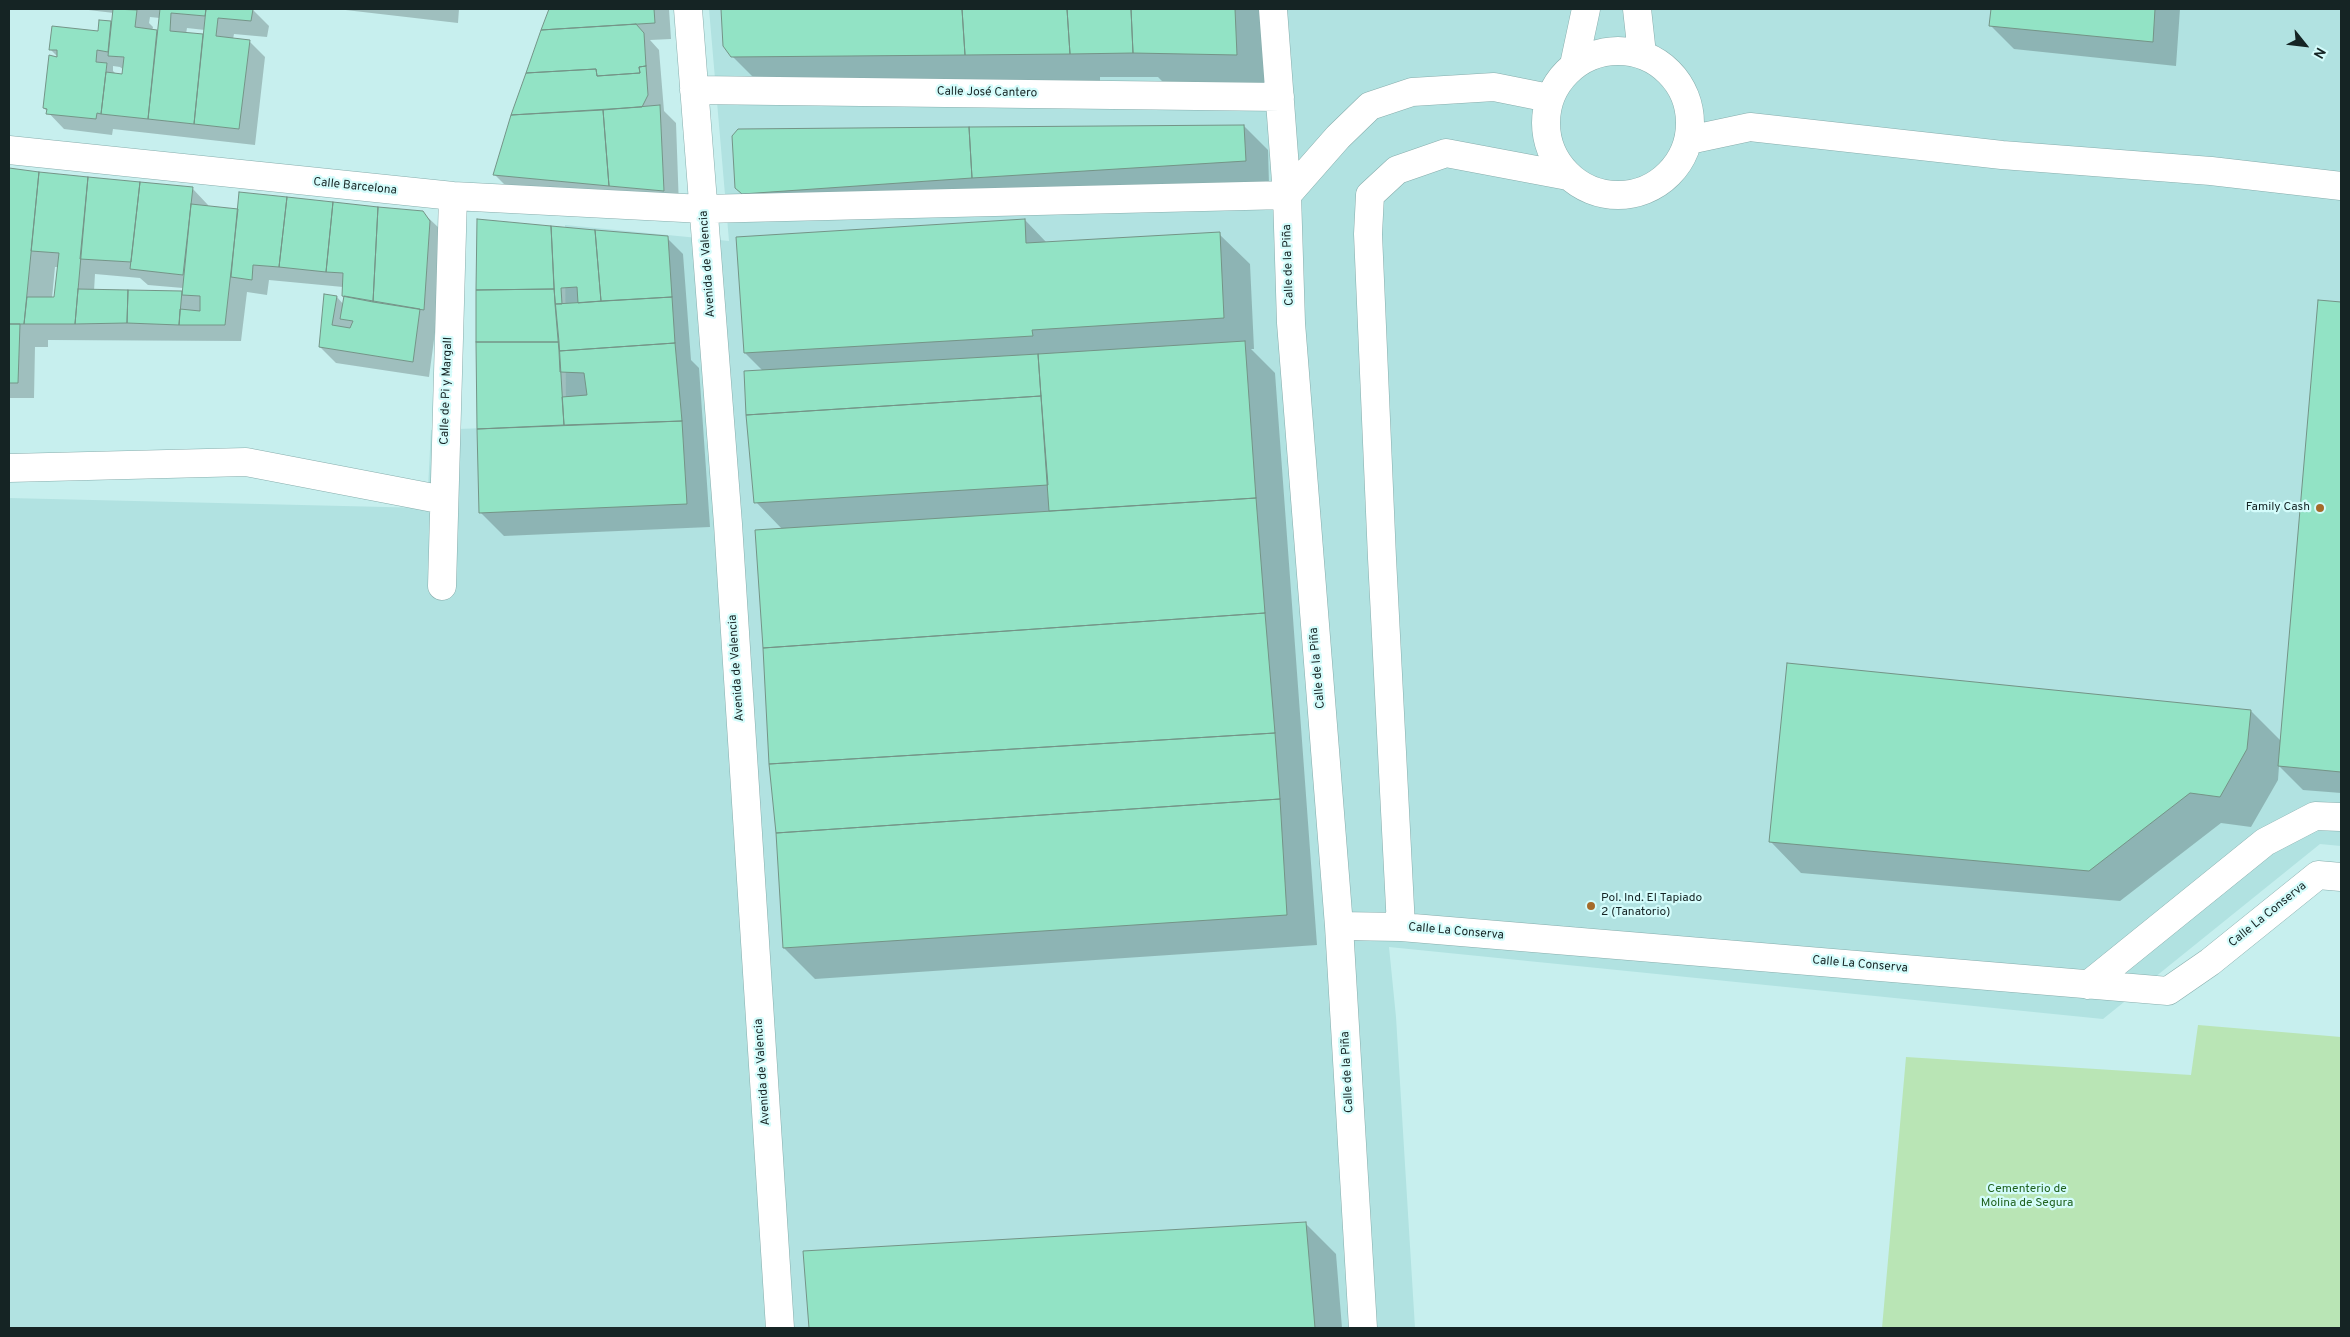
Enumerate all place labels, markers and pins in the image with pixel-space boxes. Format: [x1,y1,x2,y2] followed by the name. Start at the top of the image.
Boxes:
[2246,501,2310,515] place label: Family Cash
[2314,502,2326,514] marker: Family Cash
[1601,892,1702,920] place label: Pol. Ind. El Tapiado 2 (Tanatorio)
[1585,900,1597,912] marker: Pol. Ind. El Tapiado 2 (Tanatorio)

